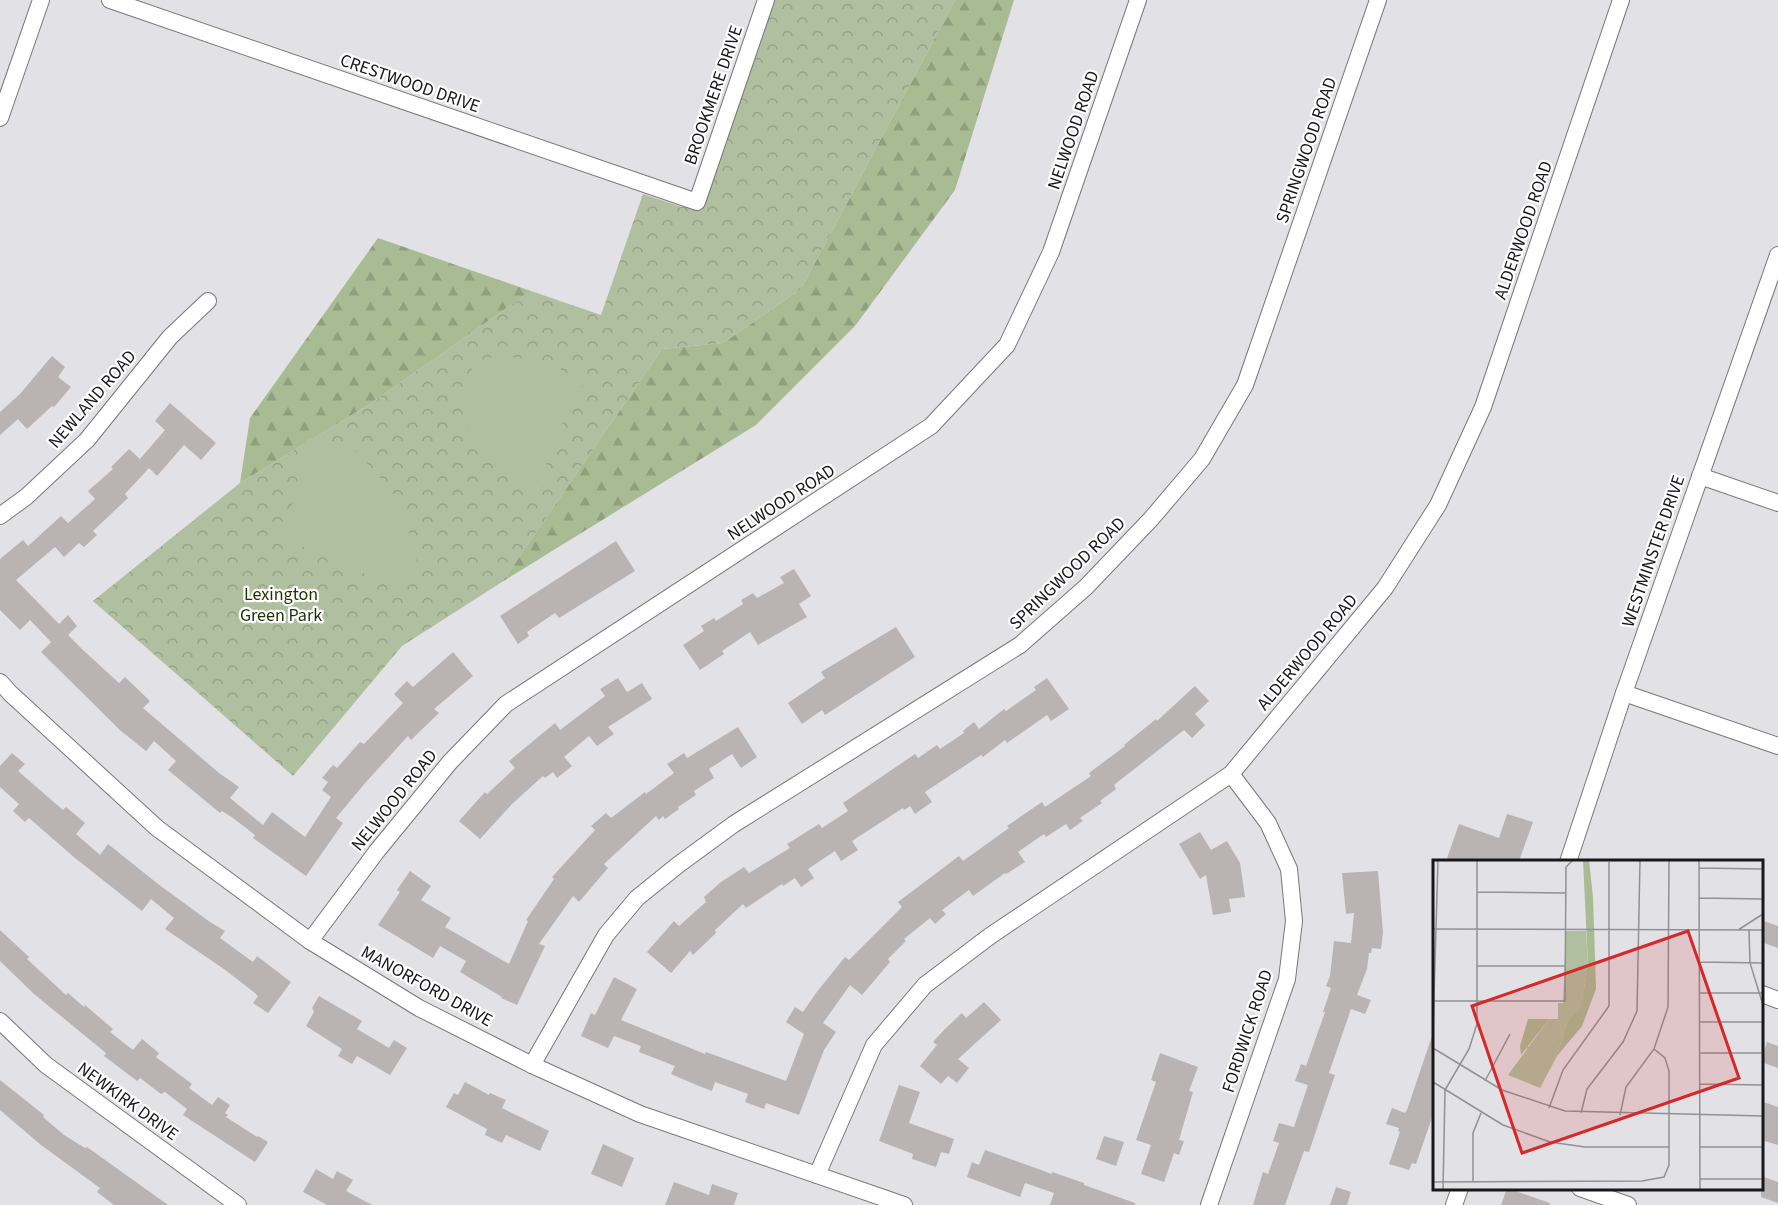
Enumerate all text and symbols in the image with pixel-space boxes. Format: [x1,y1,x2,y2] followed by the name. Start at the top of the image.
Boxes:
[678,22,749,168] street label: BROOKMERE DRIVE
[337,48,483,119] street label: CRESTWOOD DRIVE
[1041,67,1106,193] street label: NELWOOD ROAD
[1270,74,1343,227] street label: SPRINGWOOD ROAD
[1488,158,1559,303] street label: ALDERWOOD ROAD
[43,345,142,454] street label: NEWLAND ROAD
[722,458,840,547] street label: NELWOOD ROAD
[1616,472,1691,630] street label: WESTMINSTER DRIVE
[1004,511,1131,635] street label: SPRINGWOOD ROAD
[240,582,322,628] park label: Lexington Green Park
[1251,589,1364,716] street label: ALDERWOOD ROAD
[346,744,443,856] street label: NELWOOD ROAD
[1433,860,1763,1190] inset map
[356,940,497,1033] street label: MANORFORD DRIVE
[1216,966,1279,1096] street label: FORDWICK ROAD
[72,1056,183,1147] street label: NEWKIRK DRIVE

